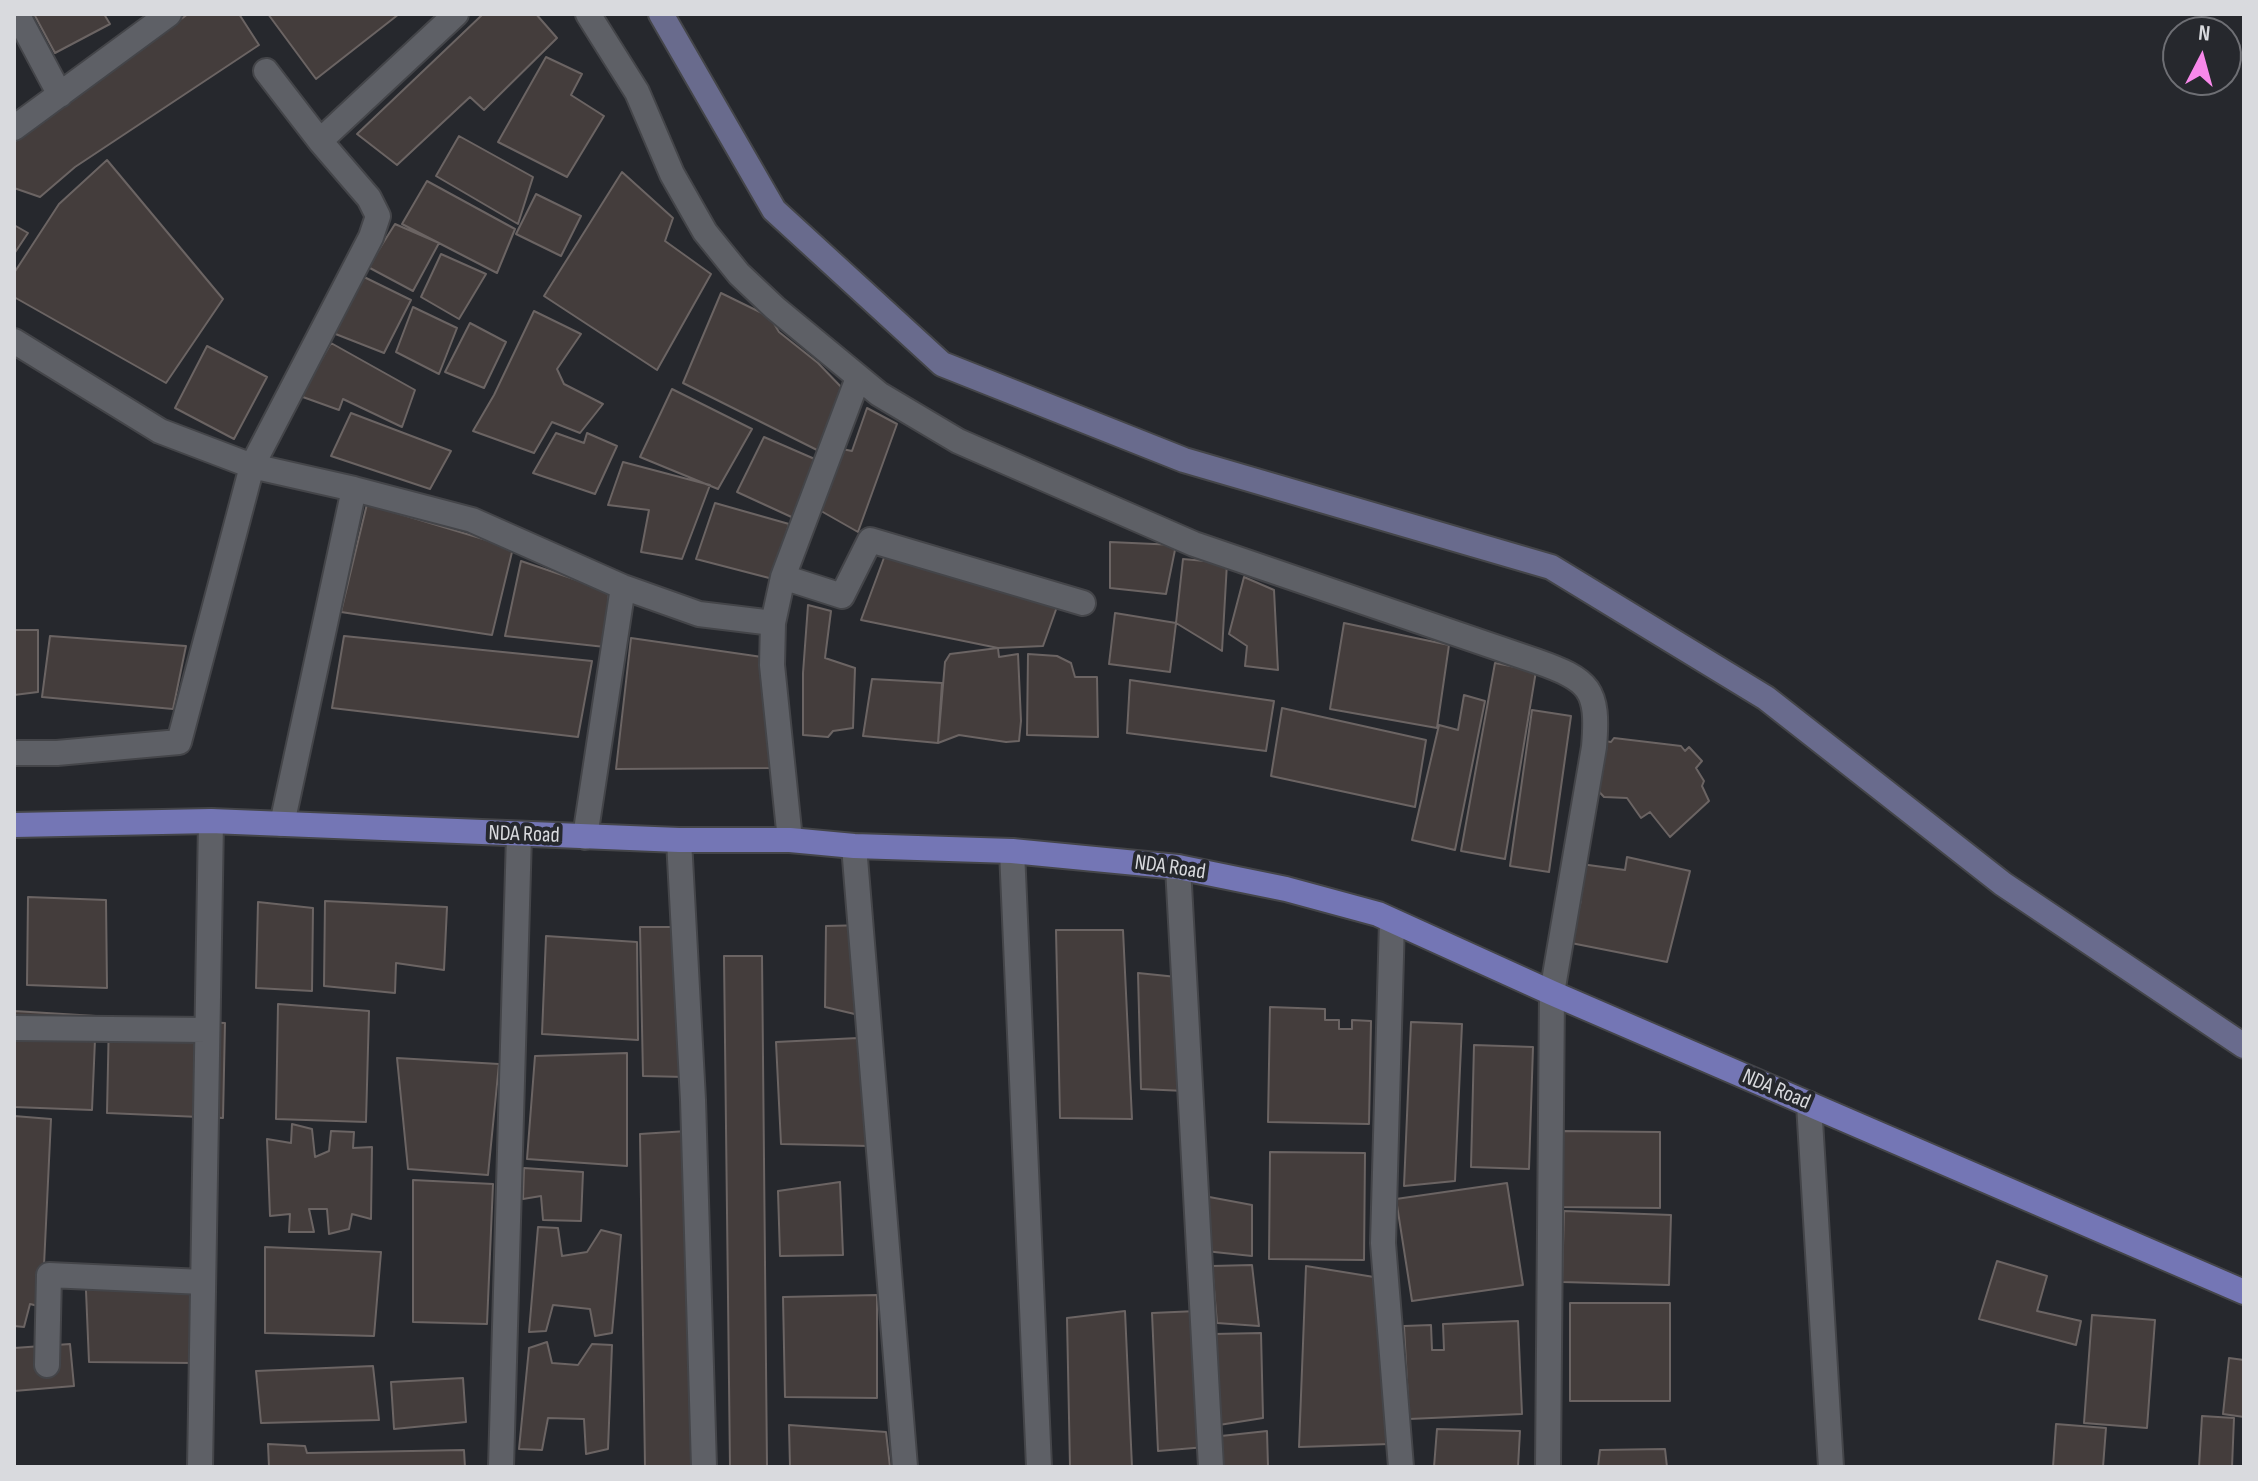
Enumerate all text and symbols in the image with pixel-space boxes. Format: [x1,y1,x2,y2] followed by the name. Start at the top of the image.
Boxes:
[2162,16,2242,96] north arrow
[2197,20,2212,48] text: N
[488,821,560,849] street label: NDA Road
[1133,850,1207,886] street label: NDA Road
[1738,1064,1814,1116] street label: NDA Road

